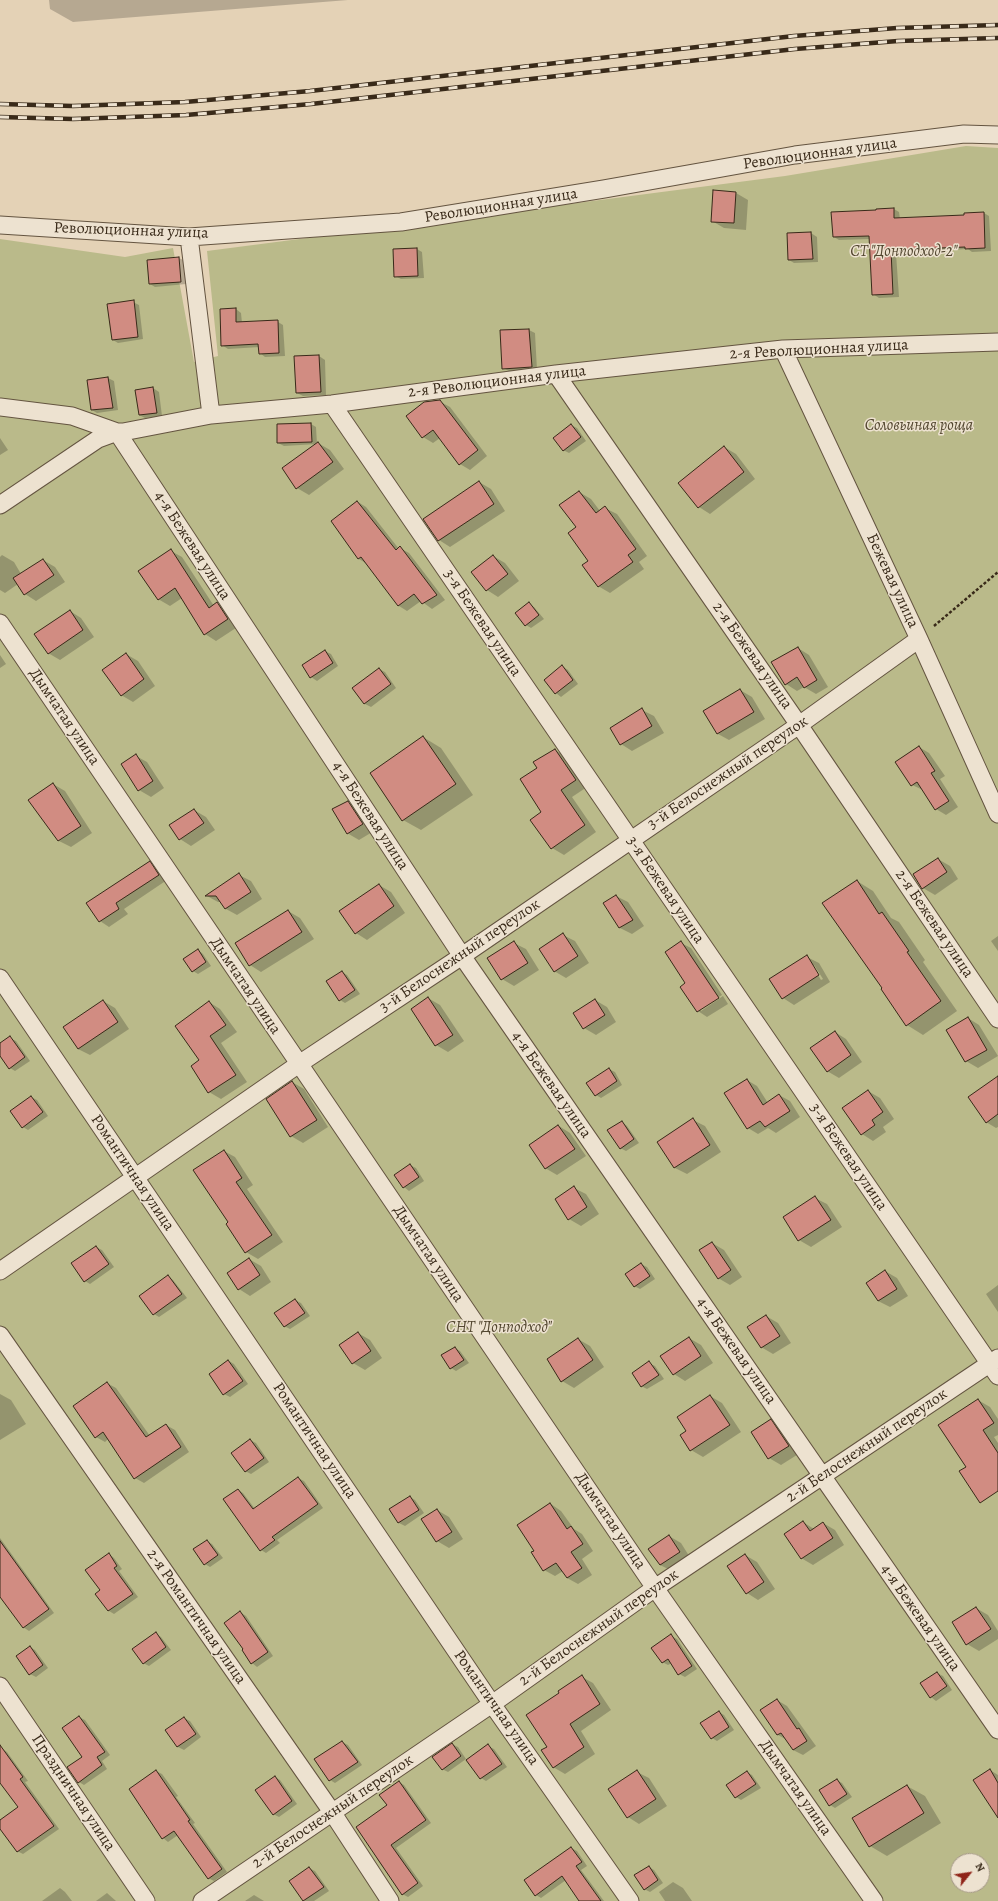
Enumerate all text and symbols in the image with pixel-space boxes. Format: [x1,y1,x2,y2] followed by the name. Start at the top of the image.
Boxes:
[742,134,898,174] street label: Революционная улица
[423,184,579,228] street label: Революционная улица
[53,219,209,243] street label: Революционная улица
[850,242,958,262] park label: СТ "Донподход-2"
[729,336,909,364] street label: 2-я Революционная улица
[407,362,587,402] street label: 2-я Революционная улица
[865,416,973,436] park label: Соловьиная роща
[150,488,234,604] street label: 4-я Бежевая улица
[862,531,922,631] street label: Бежевая улица
[439,566,525,680] street label: 3-я Бежевая улица
[708,599,796,713] street label: 2-я Бежевая улица
[24,665,104,769] street label: Дымчатая улица
[644,712,812,834] street label: 3-й Белоснежный переулок
[328,758,412,874] street label: 4-я Бежевая улица
[622,833,708,947] street label: 3-я Бежевая улица
[891,866,977,982] street label: 2-я Бежевая улица
[376,895,544,1017] street label: 3-й Белоснежный переулок
[205,934,285,1038] street label: Дымчатая улица
[507,1028,595,1142] street label: 4-я Бежевая улица
[805,1100,891,1214] street label: 3-я Бежевая улица
[86,1111,178,1235] street label: Романтичная улица
[388,1202,468,1306] street label: Дымчатая улица
[692,1294,780,1408] street label: 4-я Бежевая улица
[446,1318,552,1338] park label: СНТ "Донподход"
[268,1379,360,1503] street label: Романтичная улица
[783,1385,951,1507] street label: 2-й Белоснежный переулок
[570,1469,650,1573] street label: Дымчатая улица
[142,1546,250,1688] street label: 2-я Романтичная улица
[876,1561,964,1675] street label: 4-я Бежевая улица
[515,1565,683,1691] street label: 2-й Белоснежный переулок
[449,1647,543,1769] street label: Романтичная улица
[27,1731,119,1855] street label: Праздничная улица
[755,1736,835,1840] street label: Дымчатая улица
[249,1751,417,1873] street label: 2-й Белоснежный переулок
[950,1853,990,1893] north arrow
[971,1860,988,1874] text: N

